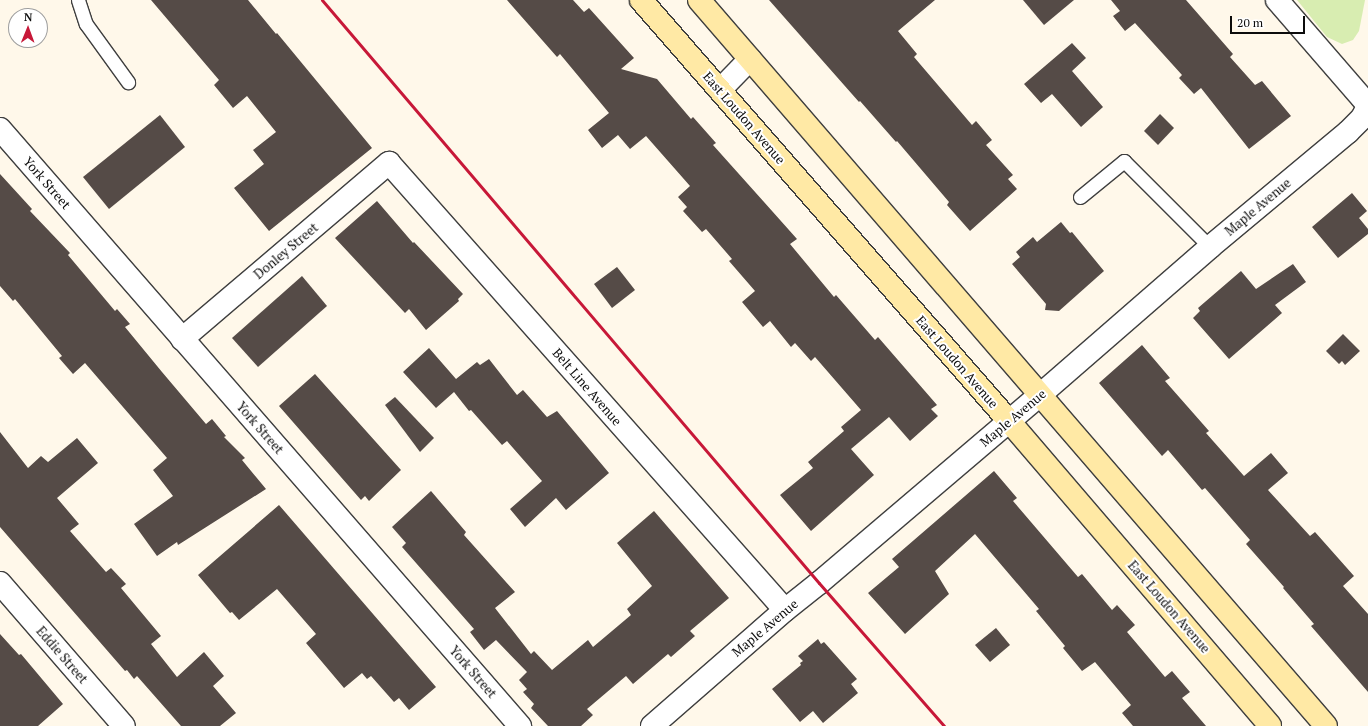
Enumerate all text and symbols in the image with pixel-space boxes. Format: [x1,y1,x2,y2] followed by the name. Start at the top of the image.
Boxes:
[8,8,48,48] north arrow
[1232,8,1307,34] scale bar
[24,10,32,24] text: N
[1237,15,1263,30] text: 20 m
[700,69,788,167] street label: East Loudon Avenue
[20,154,74,212] street label: York Street
[1222,175,1294,239] street label: Maple Avenue
[251,220,321,282] street label: Donley Street
[913,313,1001,411] street label: East Loudon Avenue
[549,345,625,429] street label: Belt Line Avenue
[977,386,1049,450] street label: Maple Avenue
[233,399,287,457] street label: York Street
[1125,558,1213,656] street label: East Loudon Avenue
[729,596,801,660] street label: Maple Avenue
[33,623,91,687] street label: Eddie Street
[446,643,500,701] street label: York Street

